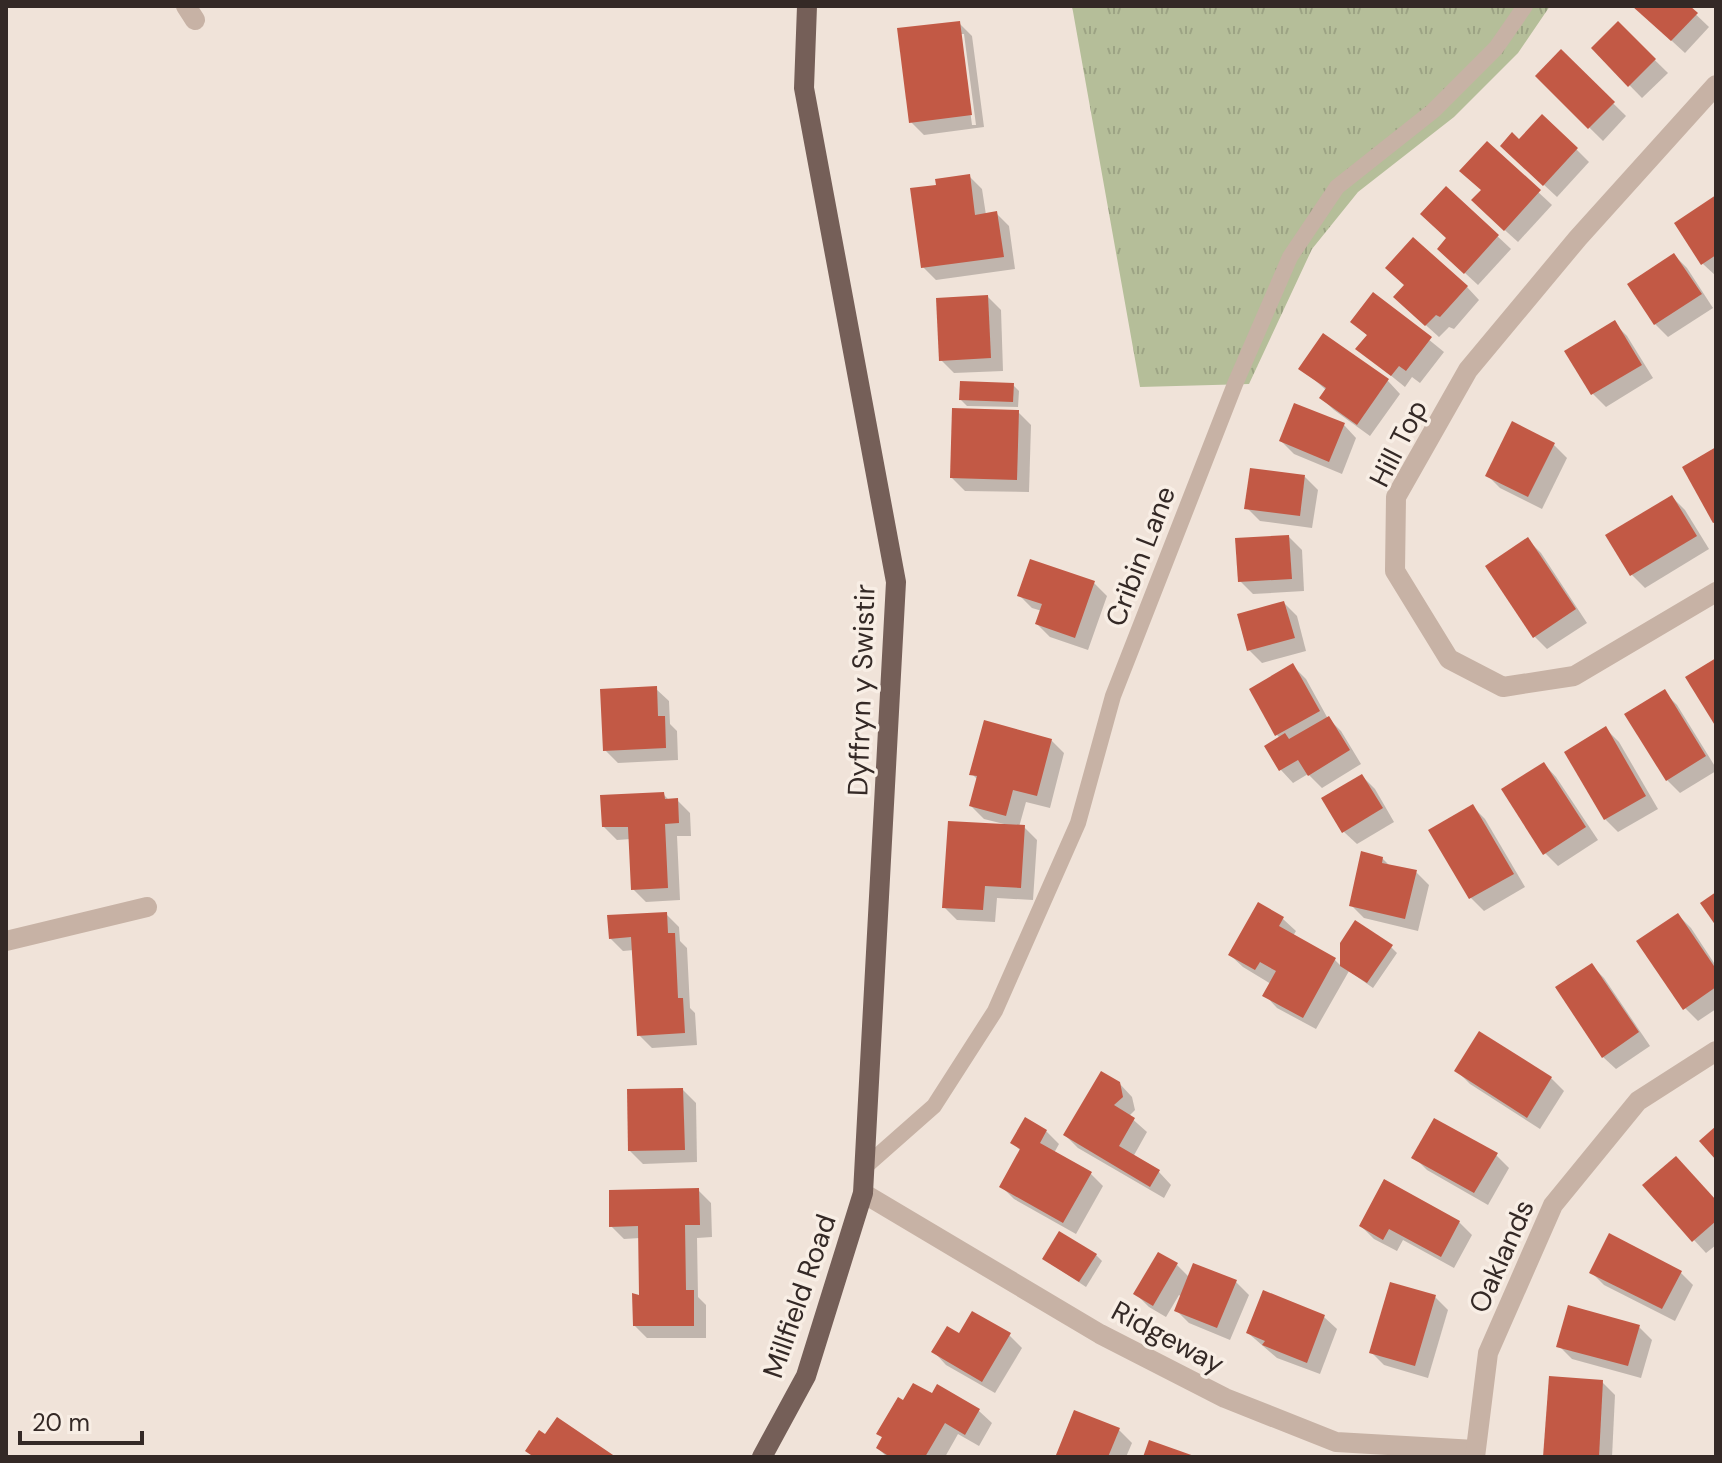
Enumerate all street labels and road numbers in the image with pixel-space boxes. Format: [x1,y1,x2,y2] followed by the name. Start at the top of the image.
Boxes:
[1361,393,1436,493] street label: Hill Top
[1097,481,1184,631] street label: Cribin Lane
[839,583,884,797] street label: Dyffryn y Swistir
[1460,1194,1543,1319] street label: Oaklands
[754,1209,845,1383] street label: Millfield Road
[1105,1292,1231,1383] street label: Ridgeway

